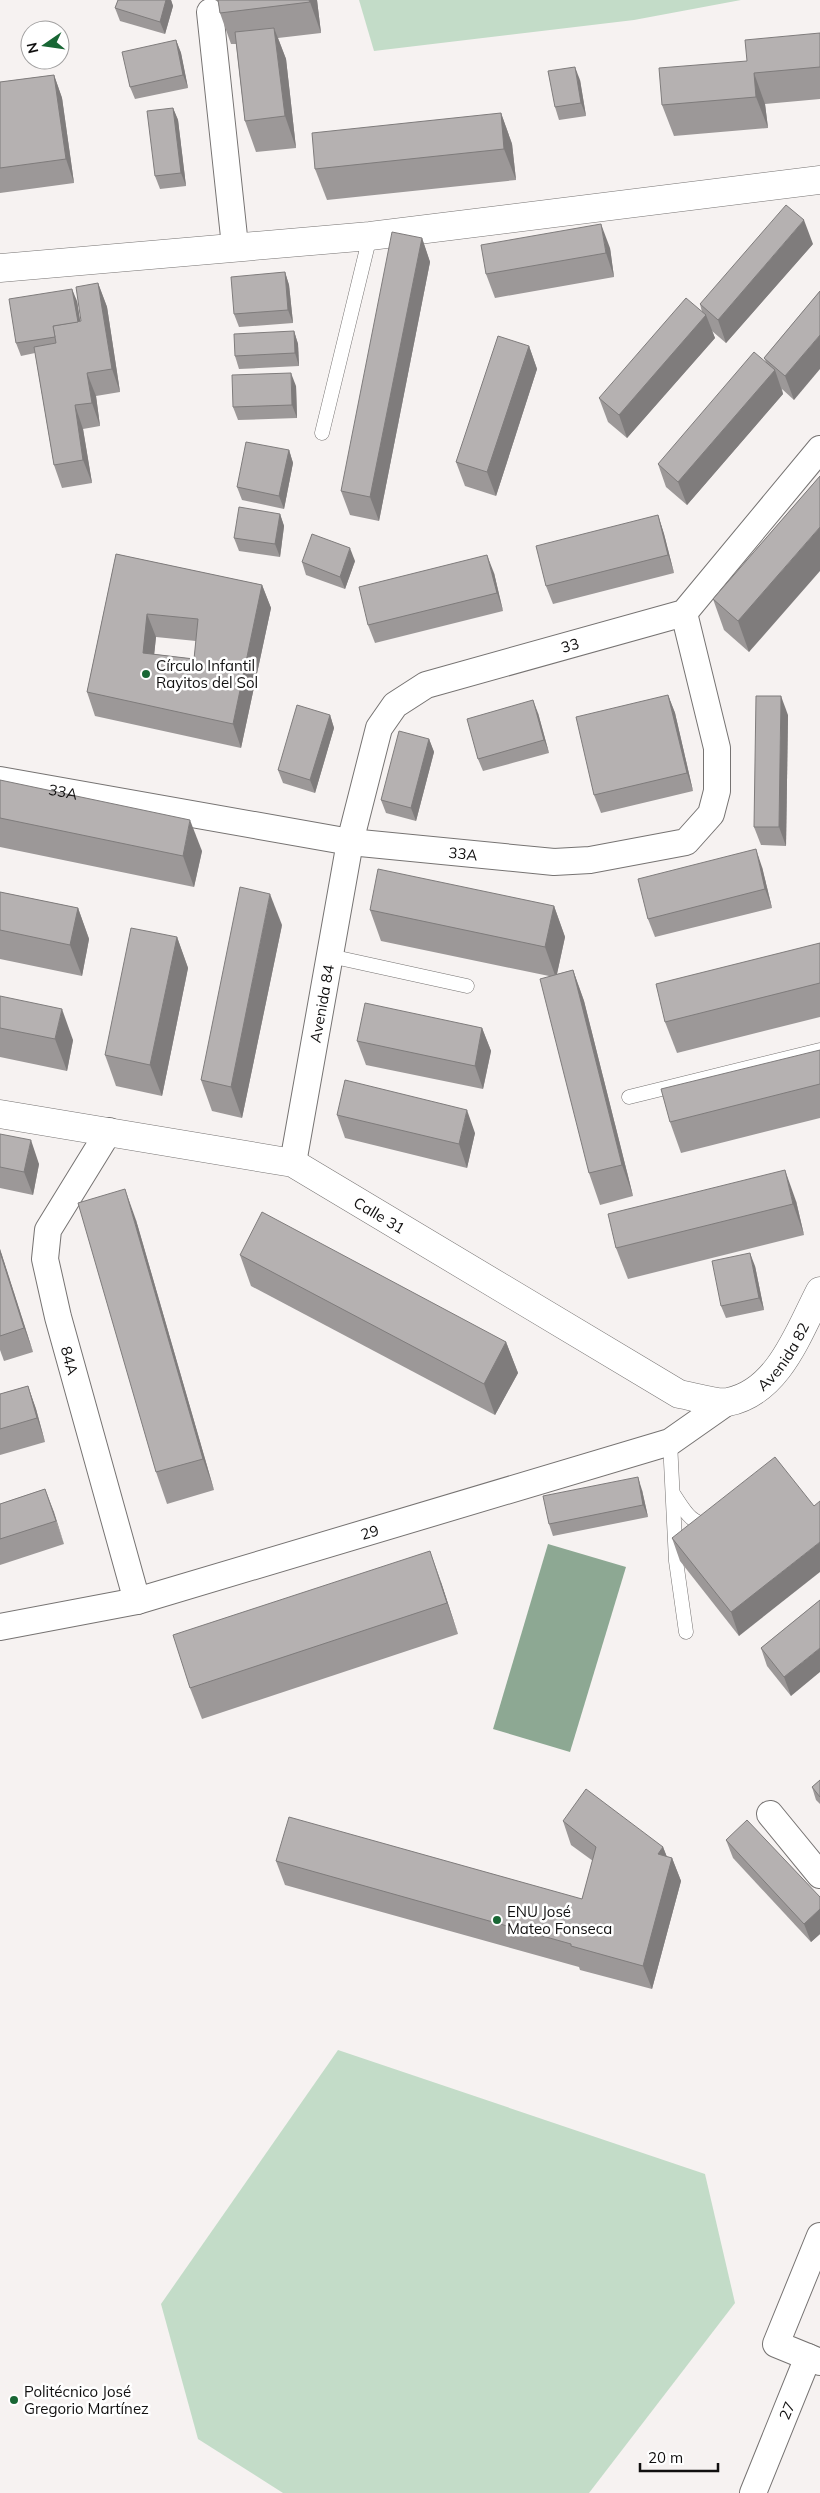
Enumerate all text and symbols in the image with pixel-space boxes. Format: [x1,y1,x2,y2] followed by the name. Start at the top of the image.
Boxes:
[20,20,70,70] north arrow
[22,41,42,55] text: N
[559,633,581,656] street label: 33
[156,656,258,692] place label: Círculo Infantil Rayitos del Sol
[140,668,152,680] marker: Círculo Infantil Rayitos del Sol
[47,779,79,803] street label: 33A
[448,842,478,864] street label: 33A
[305,963,338,1044] street label: Avenida 84
[351,1192,409,1237] street label: Calle 31
[753,1319,813,1395] street label: Avenida 82
[57,1344,83,1377] street label: 84A
[358,1520,381,1543] street label: 29
[507,1902,612,1938] place label: ENU José Mateo Fonseca
[491,1914,503,1926] marker: ENU José Mateo Fonseca
[24,2382,149,2418] place label: Politécnico José Gregorio Martínez
[8,2394,20,2406] marker: Politécnico José Gregorio Martínez
[774,2399,799,2422] street label: 27
[640,2440,718,2472] scale bar
[648,2448,683,2467] text: 20 m

